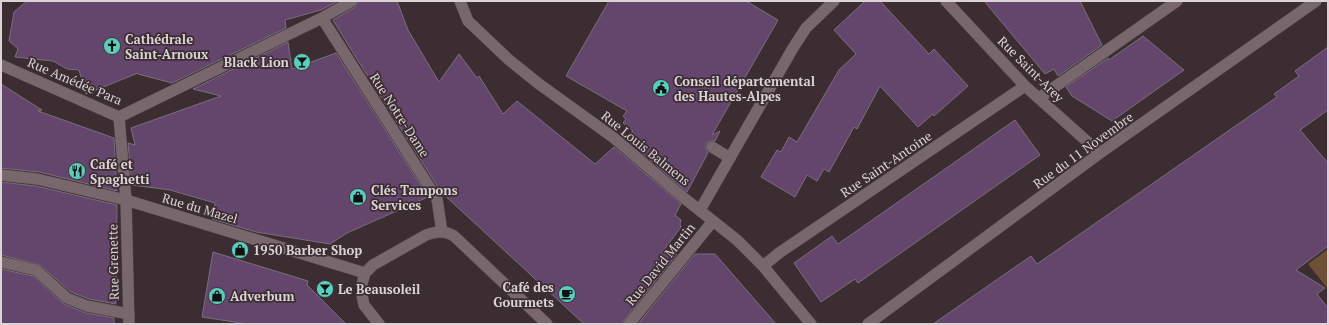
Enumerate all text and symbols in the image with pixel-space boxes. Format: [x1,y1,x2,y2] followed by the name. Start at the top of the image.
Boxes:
[125,30,209,63] place label: Cathédrale Saint-Arnoux
[994,32,1068,106] street label: Rue Saint-Arey
[102,36,122,56] church icon: Cathédrale Saint-Arnoux
[292,52,312,72] bar icon: Black Lion
[25,53,125,109] street label: Rue Amédée Para
[224,53,290,71] place label: Black Lion
[366,69,434,161] street label: Rue Notre-Dame
[674,72,815,105] place label: Conseil départemental des Hautes-Alpes
[651,78,671,98] public building icon: Conseil départemental des Hautes-Alpes
[598,107,694,189] street label: Rue Louis Balmens
[1029,108,1137,192] street label: Rue du 11 Novembre
[837,127,935,201] street label: Rue Saint-Antoine
[90,155,150,188] place label: Café et Spaghetti
[67,161,87,181] restaurant icon: Café et Spaghetti
[371,181,458,214] place label: Clés Tampons Services
[348,187,368,207] shop icon: Clés Tampons Services
[160,189,240,227] street label: Rue du Mazel
[621,219,699,309] street label: Rue David Martin
[103,224,123,300] street label: Rue Grenette
[230,240,250,260] shop icon: 1950 Barber Shop
[253,241,362,259] place label: 1950 Barber Shop
[493,278,554,311] place label: Café des Gourmets
[315,279,335,299] bar icon: Le Beausoleil
[338,280,420,298] place label: Le Beausoleil
[557,284,577,304] cafe icon: Café des Gourmets
[207,286,227,306] shop icon: Adverbum
[230,287,294,305] place label: Adverbum

